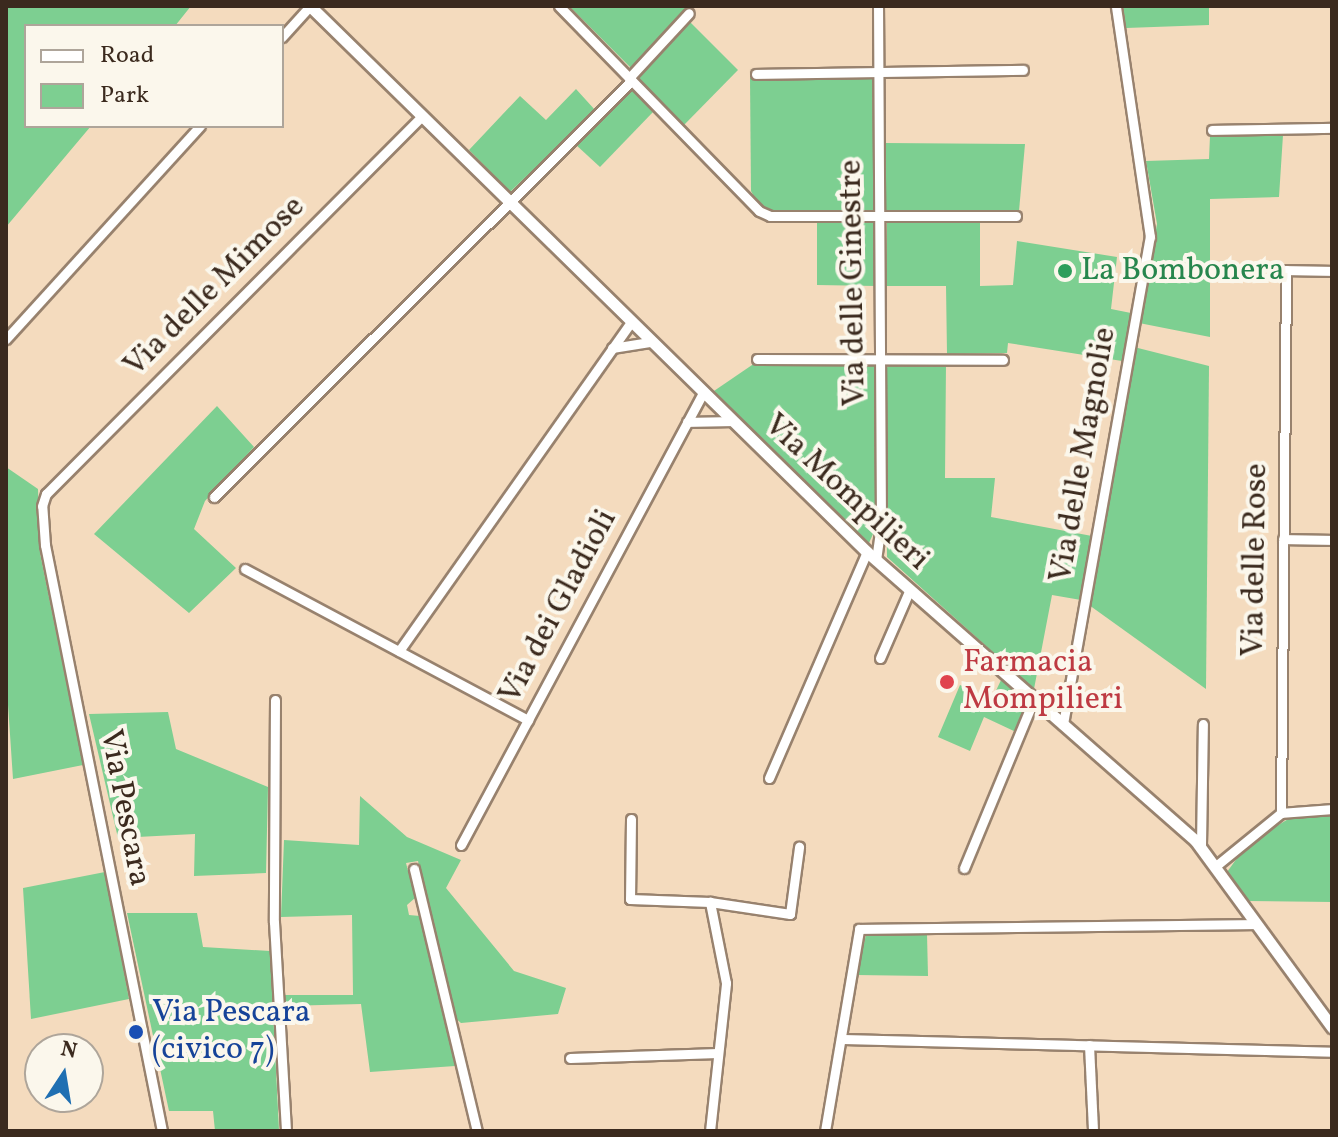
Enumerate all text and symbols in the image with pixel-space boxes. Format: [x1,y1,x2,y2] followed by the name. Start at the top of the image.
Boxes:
[24,24,284,128] legend
[100,39,154,73] text: Road
[100,79,149,113] text: Park
[833,159,875,407] street label: Via delle Ginestre
[117,189,313,385] street label: Via delle Mimose
[1081,252,1285,290] place label: La Bombonera
[1056,262,1074,280] marker: La Bombonera
[1043,324,1125,586] street label: Via delle Magnolie
[755,407,937,579] street label: Via Mompilieri
[1235,463,1277,657] street label: Via delle Rose
[492,503,626,711] street label: Via dei Gladioli
[963,645,1123,720] place label: Farmacia Mompilieri
[938,673,956,691] marker: Farmacia Mompilieri
[90,726,158,890] street label: Via Pescara
[152,995,311,1070] place label: Via Pescara (civico 7)
[127,1023,145,1041] marker: Via Pescara (civico 7)
[24,1033,104,1113] north arrow
[58,1034,80,1068] text: N

